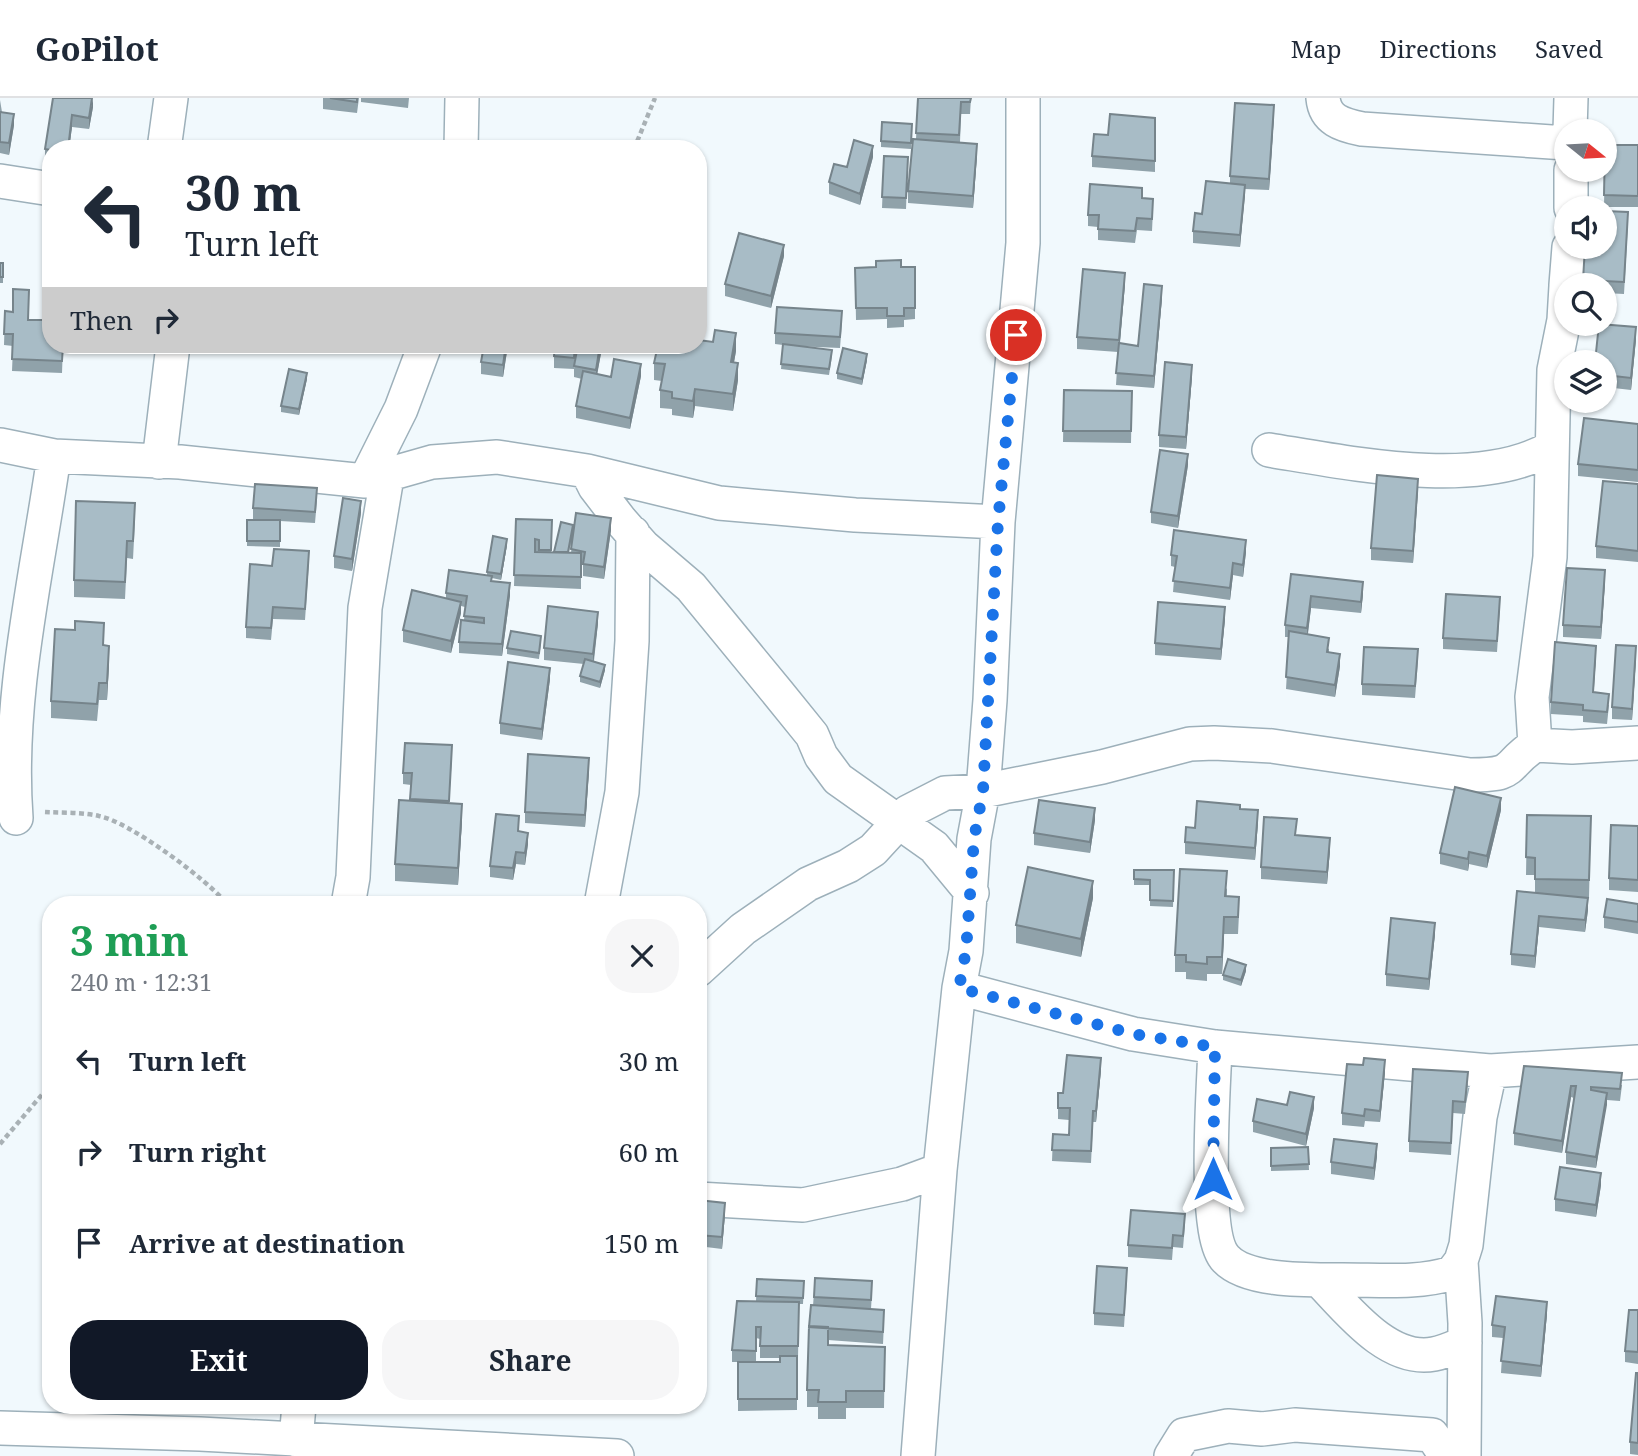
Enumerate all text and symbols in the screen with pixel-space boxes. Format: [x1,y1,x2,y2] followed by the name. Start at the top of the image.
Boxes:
[35,26,159,71] text: GoPilot
[1291,32,1342,65] text: Map
[1380,32,1497,65] text: Directions
[1535,32,1603,65] text: Saved
[1554,119,1617,182] north arrow
[1554,119,1617,413] map controls
[185,159,301,225] text: 30 m
[70,168,161,259] icon: left
[1554,196,1617,259] button: sound
[185,222,319,265] text: Turn left
[1554,273,1617,336] button: search
[147,301,185,339] icon: right
[70,302,133,338] text: Then
[986,305,1046,365] pin
[997,316,1035,354] icon: arrive
[1554,350,1617,413] button: layers
[70,911,189,968] text: 3 min
[605,919,679,993] button: close
[70,966,212,998] text: 240 m · 12:31
[70,1042,108,1080] icon: left
[129,1043,246,1079] text: Turn left
[619,1043,679,1079] text: 30 m
[70,1133,108,1171] icon: right
[129,1134,266,1170] text: Turn right
[619,1134,679,1170] text: 60 m
[1176,1142,1250,1216] position arrow
[70,1224,108,1262] icon: arrive
[129,1225,405,1261] text: Arrive at destination
[604,1225,679,1261] text: 150 m
[70,1320,368,1400] button: Exit
[382,1320,679,1400] button: Share

